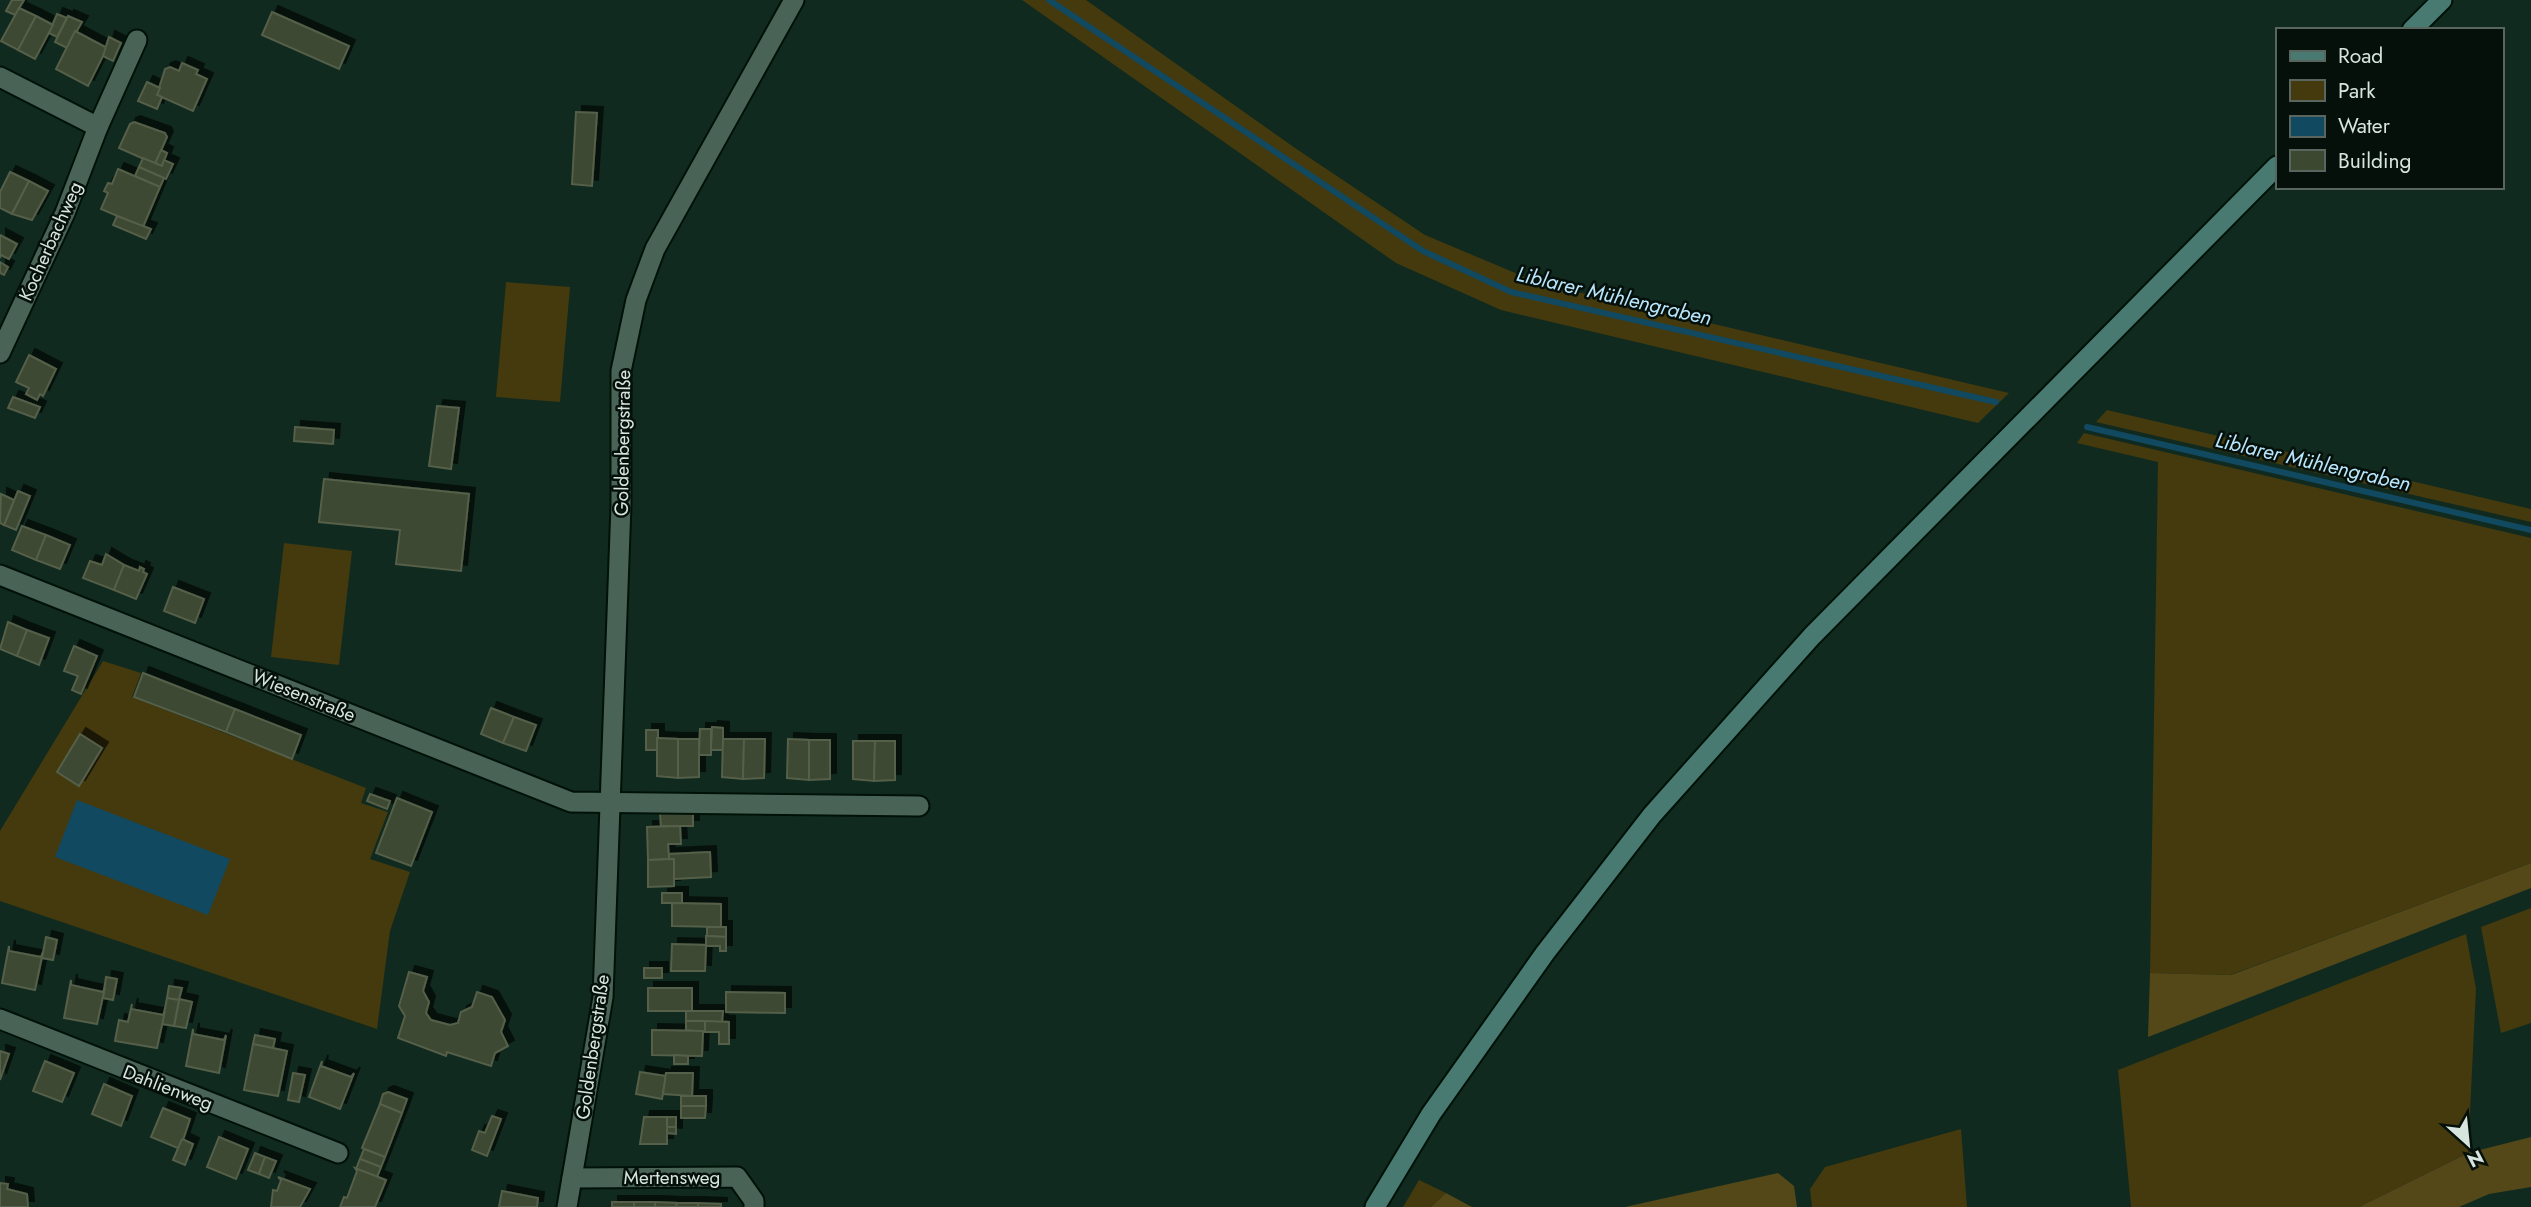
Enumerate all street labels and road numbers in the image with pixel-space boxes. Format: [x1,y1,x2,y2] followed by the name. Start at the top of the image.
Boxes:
[12,177,89,305] street label: Kocherbachweg
[608,370,637,516] street label: Goldenbergstraße
[248,662,360,729] street label: Wiesenstraße
[569,973,616,1121] street label: Goldenbergstraße
[119,1058,217,1117] street label: Dahlienweg
[624,1164,720,1191] street label: Mertensweg

